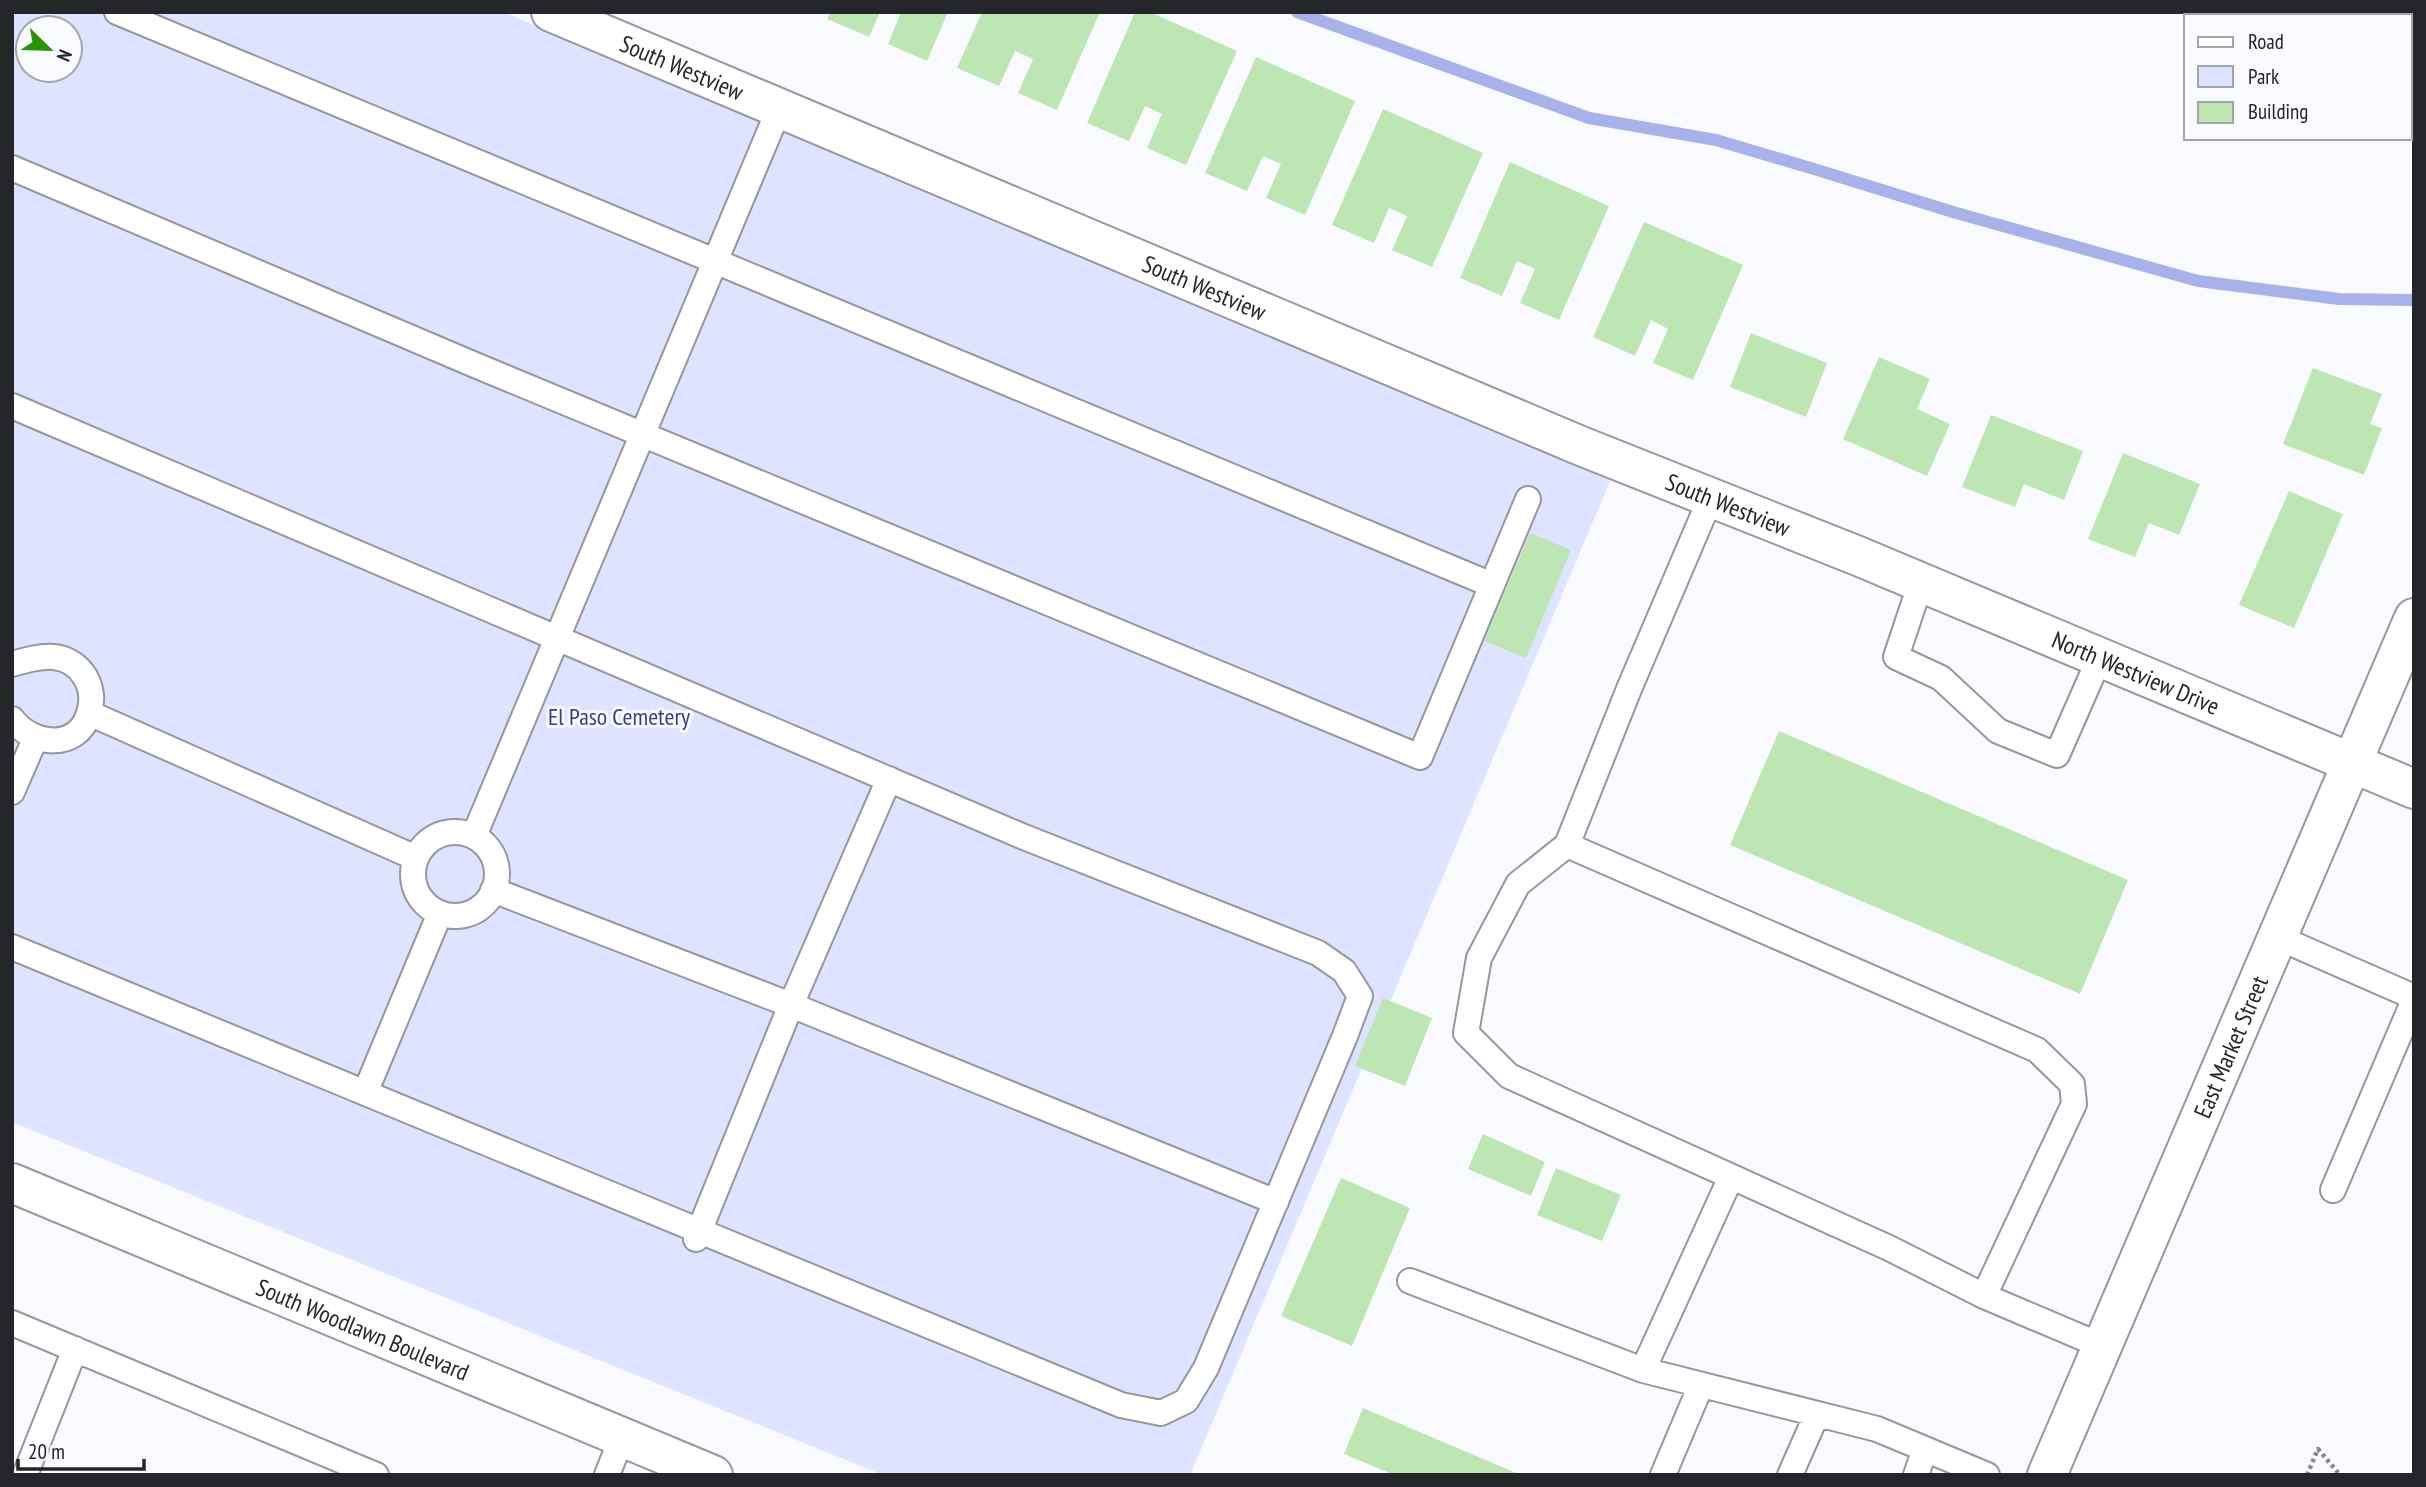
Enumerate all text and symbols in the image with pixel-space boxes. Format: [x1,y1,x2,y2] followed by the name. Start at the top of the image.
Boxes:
[14,14,84,84] north arrow
[2184,14,2412,140] legend
[615,27,749,107] street label: South Westview
[2248,28,2284,55] text: Road
[52,46,78,65] text: N
[2248,63,2279,90] text: Park
[2248,98,2308,125] text: Building
[1138,248,1272,327] street label: South Westview
[1661,466,1796,543] street label: South Westview
[2047,624,2224,721] street label: North Westview Drive
[548,701,690,732] park label: El Paso Cemetery
[2186,970,2275,1122] street label: East Market Street
[252,1271,474,1387] street label: South Woodlawn Boulevard
[18,1428,144,1472] scale bar
[28,1438,65,1465] text: 20 m

